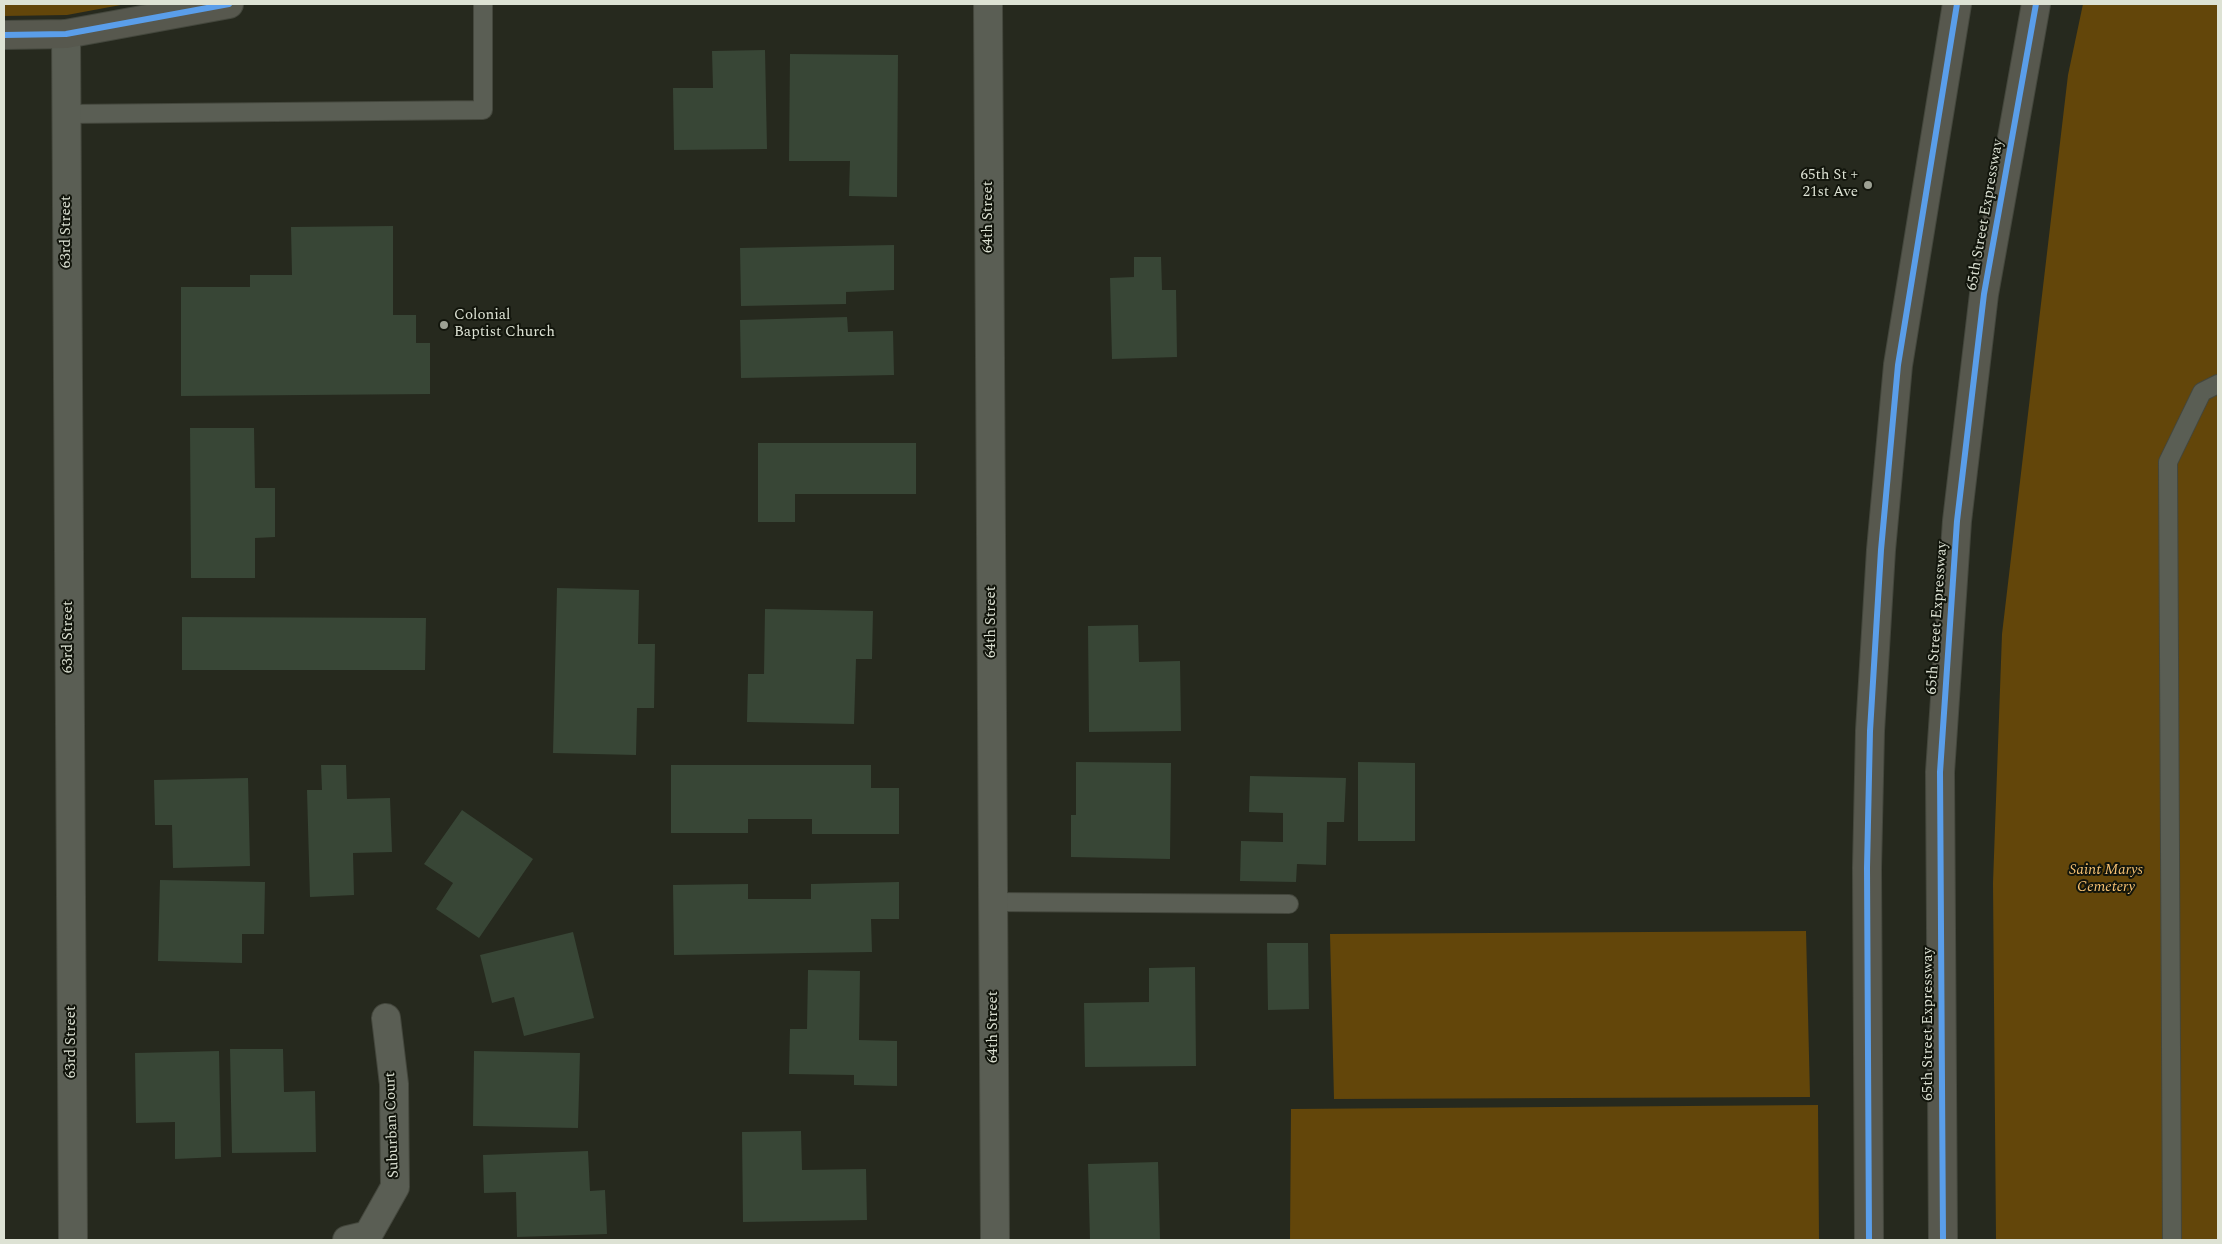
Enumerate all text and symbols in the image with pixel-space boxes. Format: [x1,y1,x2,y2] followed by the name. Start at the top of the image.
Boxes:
[1964,138,2008,292] street label: 65th Street Expressway
[1801,167,1858,202] place label: 65th St + 21st Ave
[1862,179,1874,191] marker: 65th St + 21st Ave
[980,181,998,253] street label: 64th Street
[58,196,76,268] street label: 63rd Street
[454,307,555,342] place label: Colonial Baptist Church
[438,319,450,331] marker: Colonial Baptist Church
[1924,541,1952,695] street label: 65th Street Expressway
[983,586,1001,658] street label: 64th Street
[60,601,78,673] street label: 63rd Street
[2069,862,2143,897] park label: Saint Marys Cemetery
[1920,947,1938,1101] street label: 65th Street Expressway
[985,991,1003,1063] street label: 64th Street
[63,1006,81,1078] street label: 63rd Street
[382,1072,404,1178] street label: Suburban Court

